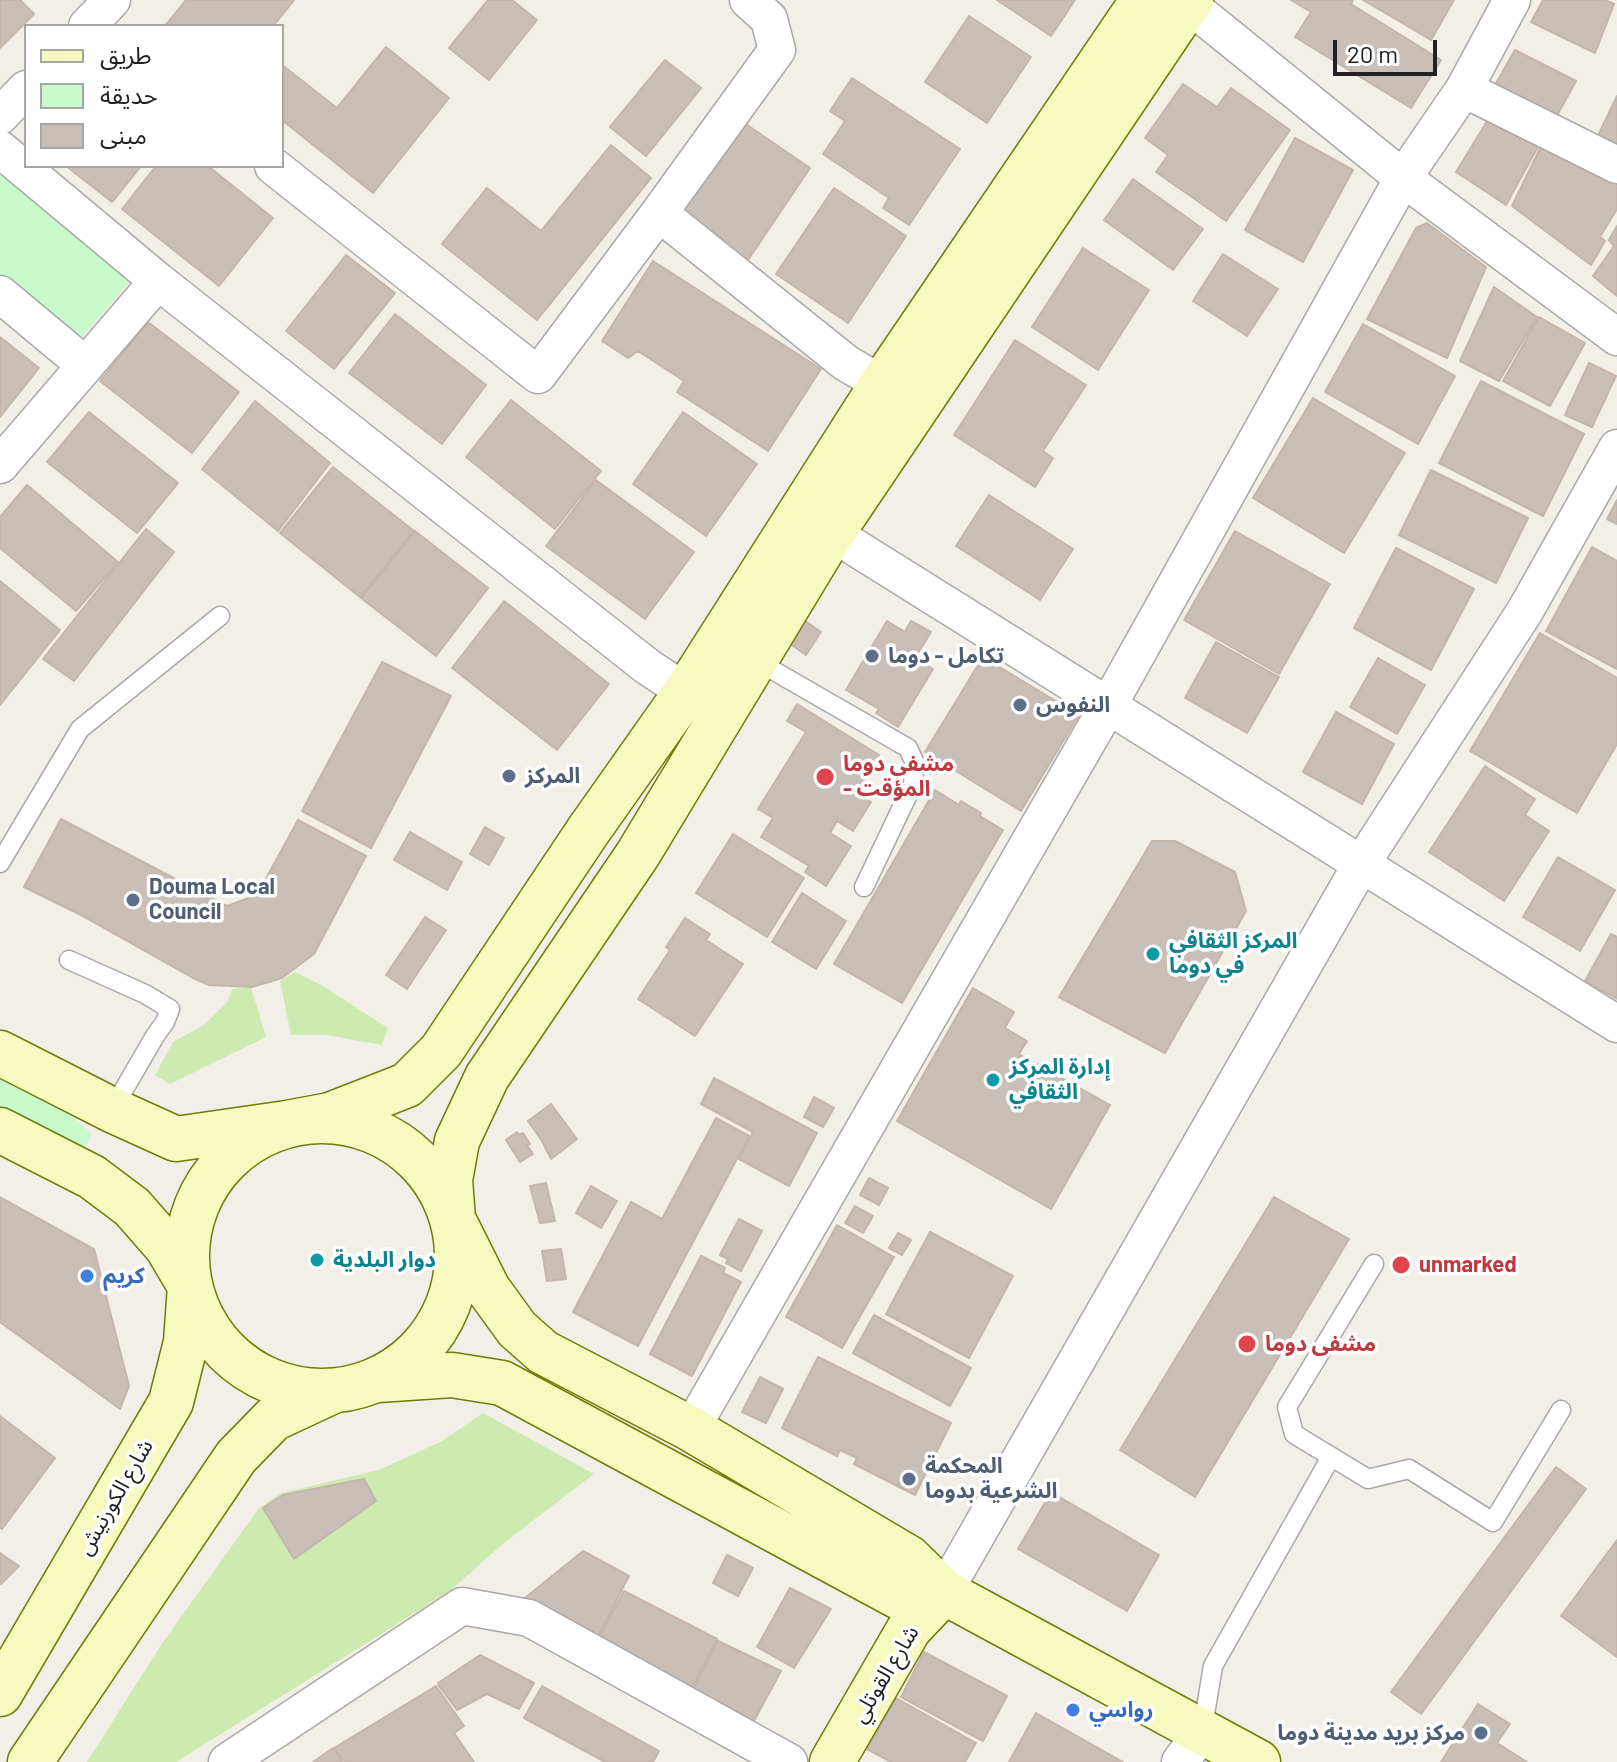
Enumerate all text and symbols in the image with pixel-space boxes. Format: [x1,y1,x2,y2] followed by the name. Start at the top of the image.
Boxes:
[24,24,284,168] legend
[1337,24,1441,74] scale bar
[1347,39,1398,68] text: 20 m
[100,40,152,69] text: طريق
[100,80,158,109] text: حديقة
[100,120,147,149] text: مبنى
[888,643,1004,669] place label: تكامل - دوما
[863,647,881,665] marker: تكامل - دوما
[1036,692,1110,718] place label: النفوس
[1011,696,1029,714] marker: النفوس
[843,751,954,802] place label: مشفى دوما - المؤقت
[525,763,580,789] place label: المركز
[814,766,836,788] marker: مشفى دوما - المؤقت
[500,767,518,785] marker: المركز
[149,874,275,926] place label: Douma Local Council
[124,891,142,909] marker: Douma Local Council
[1169,928,1297,980] place label: المركز الثقافي في دوما
[1144,945,1162,963] marker: المركز الثقافي في دوما
[1009,1054,1110,1106] place label: إدارة المركز الثقافي
[984,1071,1002,1089] marker: إدارة المركز الثقافي
[333,1247,436,1273] place label: دوار البلدية
[308,1251,326,1269] marker: دوار البلدية
[1419,1252,1517,1278] place label: unmarked
[1390,1254,1412,1276] marker: unmarked
[103,1263,145,1289] place label: كريم
[78,1267,96,1285] marker: كريم
[1265,1331,1376,1357] place label: مشفى دوما
[1236,1333,1258,1355] marker: مشفى دوما
[71,1434,159,1560] street label: شارع الكورنيش
[925,1453,1057,1504] place label: المحكمة الشرعية بدوما
[900,1470,918,1488] marker: المحكمة الشرعية بدوما
[846,1621,924,1727] street label: شارع القوتلي
[1089,1697,1153,1723] place label: رواسي
[1064,1701,1082,1719] marker: رواسي
[1277,1720,1465,1746] place label: مركز بريد مدينة دوما
[1472,1724,1490,1742] marker: مركز بريد مدينة دوما

